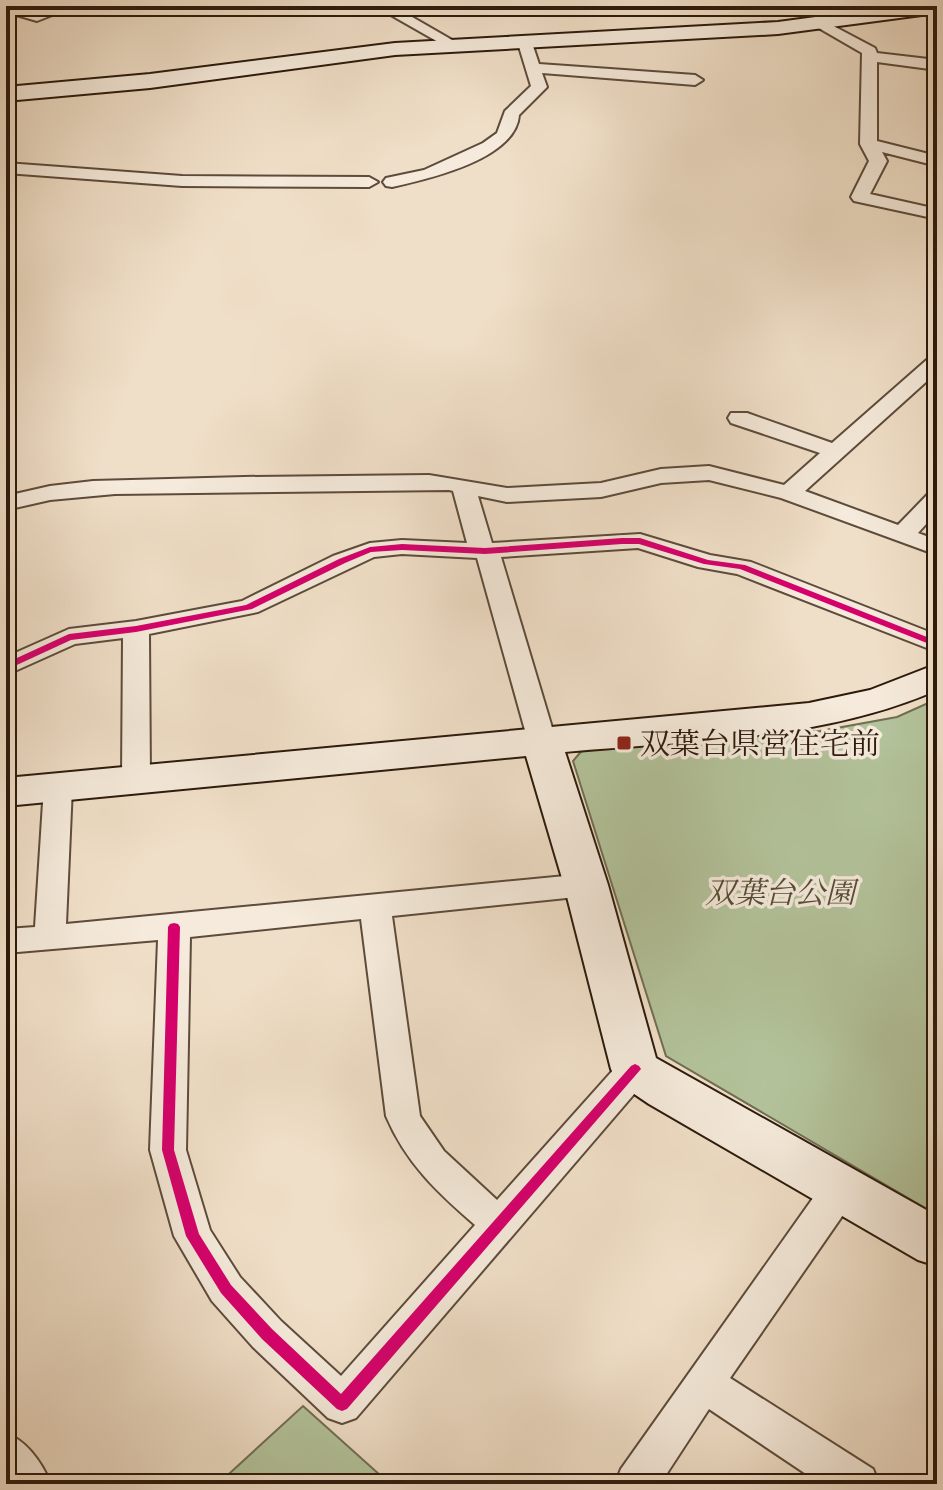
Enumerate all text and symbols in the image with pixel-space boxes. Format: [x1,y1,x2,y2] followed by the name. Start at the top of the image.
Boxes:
[640,724,880,763] place label: 双葉台県営住宅前
[615,734,633,752] marker: 双葉台県営住宅前
[705,873,860,912] park label: 双葉台公園

